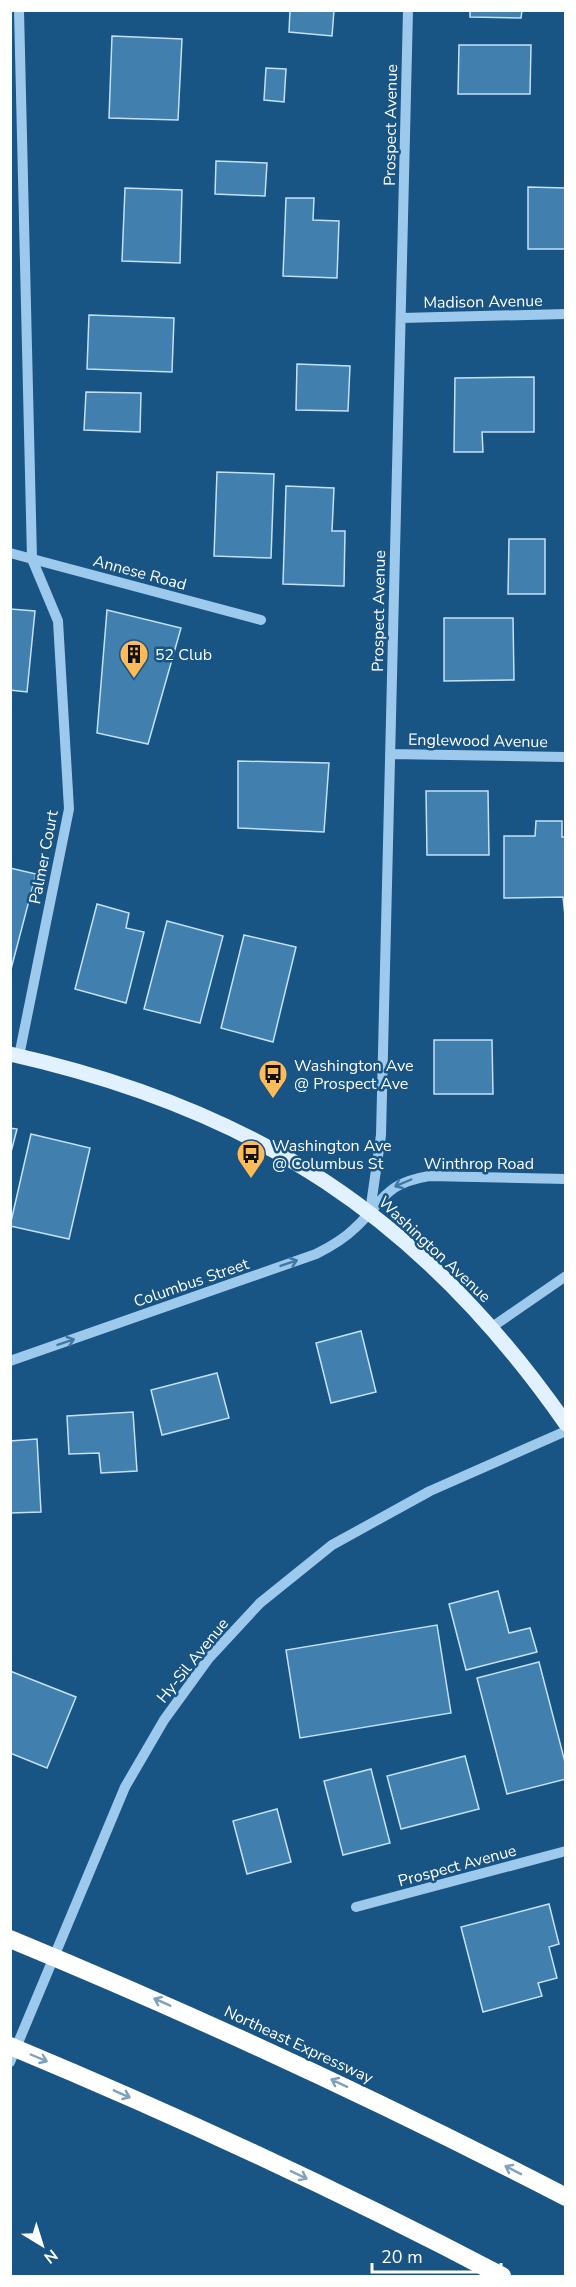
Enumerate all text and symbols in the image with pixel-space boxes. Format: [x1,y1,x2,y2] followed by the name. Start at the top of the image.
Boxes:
[379,64,403,186] street label: Prospect Avenue
[423,290,543,314] street label: Madison Avenue
[91,550,189,596] street label: Annese Road
[367,550,391,672] street label: Prospect Avenue
[118,638,150,680] building icon: 52 Club
[155,644,212,666] place label: 52 Club
[408,729,548,753] street label: Englewood Avenue
[24,808,64,906] street label: Palmer Court
[294,1055,414,1095] place label: Washington Ave @ Prospect Ave
[257,1058,289,1100] bus stop icon: Washington Ave @ Prospect Ave
[272,1135,392,1175] place label: Washington Ave @ Columbus St
[235,1138,267,1180] bus stop icon: Washington Ave @ Columbus St
[424,1153,534,1175] street label: Winthrop Road
[395,1178,413,1189] one-way arrow
[373,1192,495,1308] street label: Washington Avenue
[131,1253,252,1313] street label: Columbus Street
[279,1257,298,1268] one-way arrow
[56,1335,75,1346] one-way arrow
[152,1614,234,1708] street label: Hy-Sil Avenue
[396,1840,519,1892] street label: Prospect Avenue
[153,1996,171,2007] one-way arrow
[220,2001,377,2089] street label: Northeast Expressway
[30,2053,48,2064] one-way arrow
[330,2077,348,2089] one-way arrow
[113,2089,131,2100] one-way arrow
[505,2164,523,2175] one-way arrow
[290,2169,308,2181] one-way arrow
[12,2215,72,2275] north arrow
[372,2236,501,2274] scale bar
[39,2244,62,2268] text: N
[381,2245,423,2269] text: 20 m

